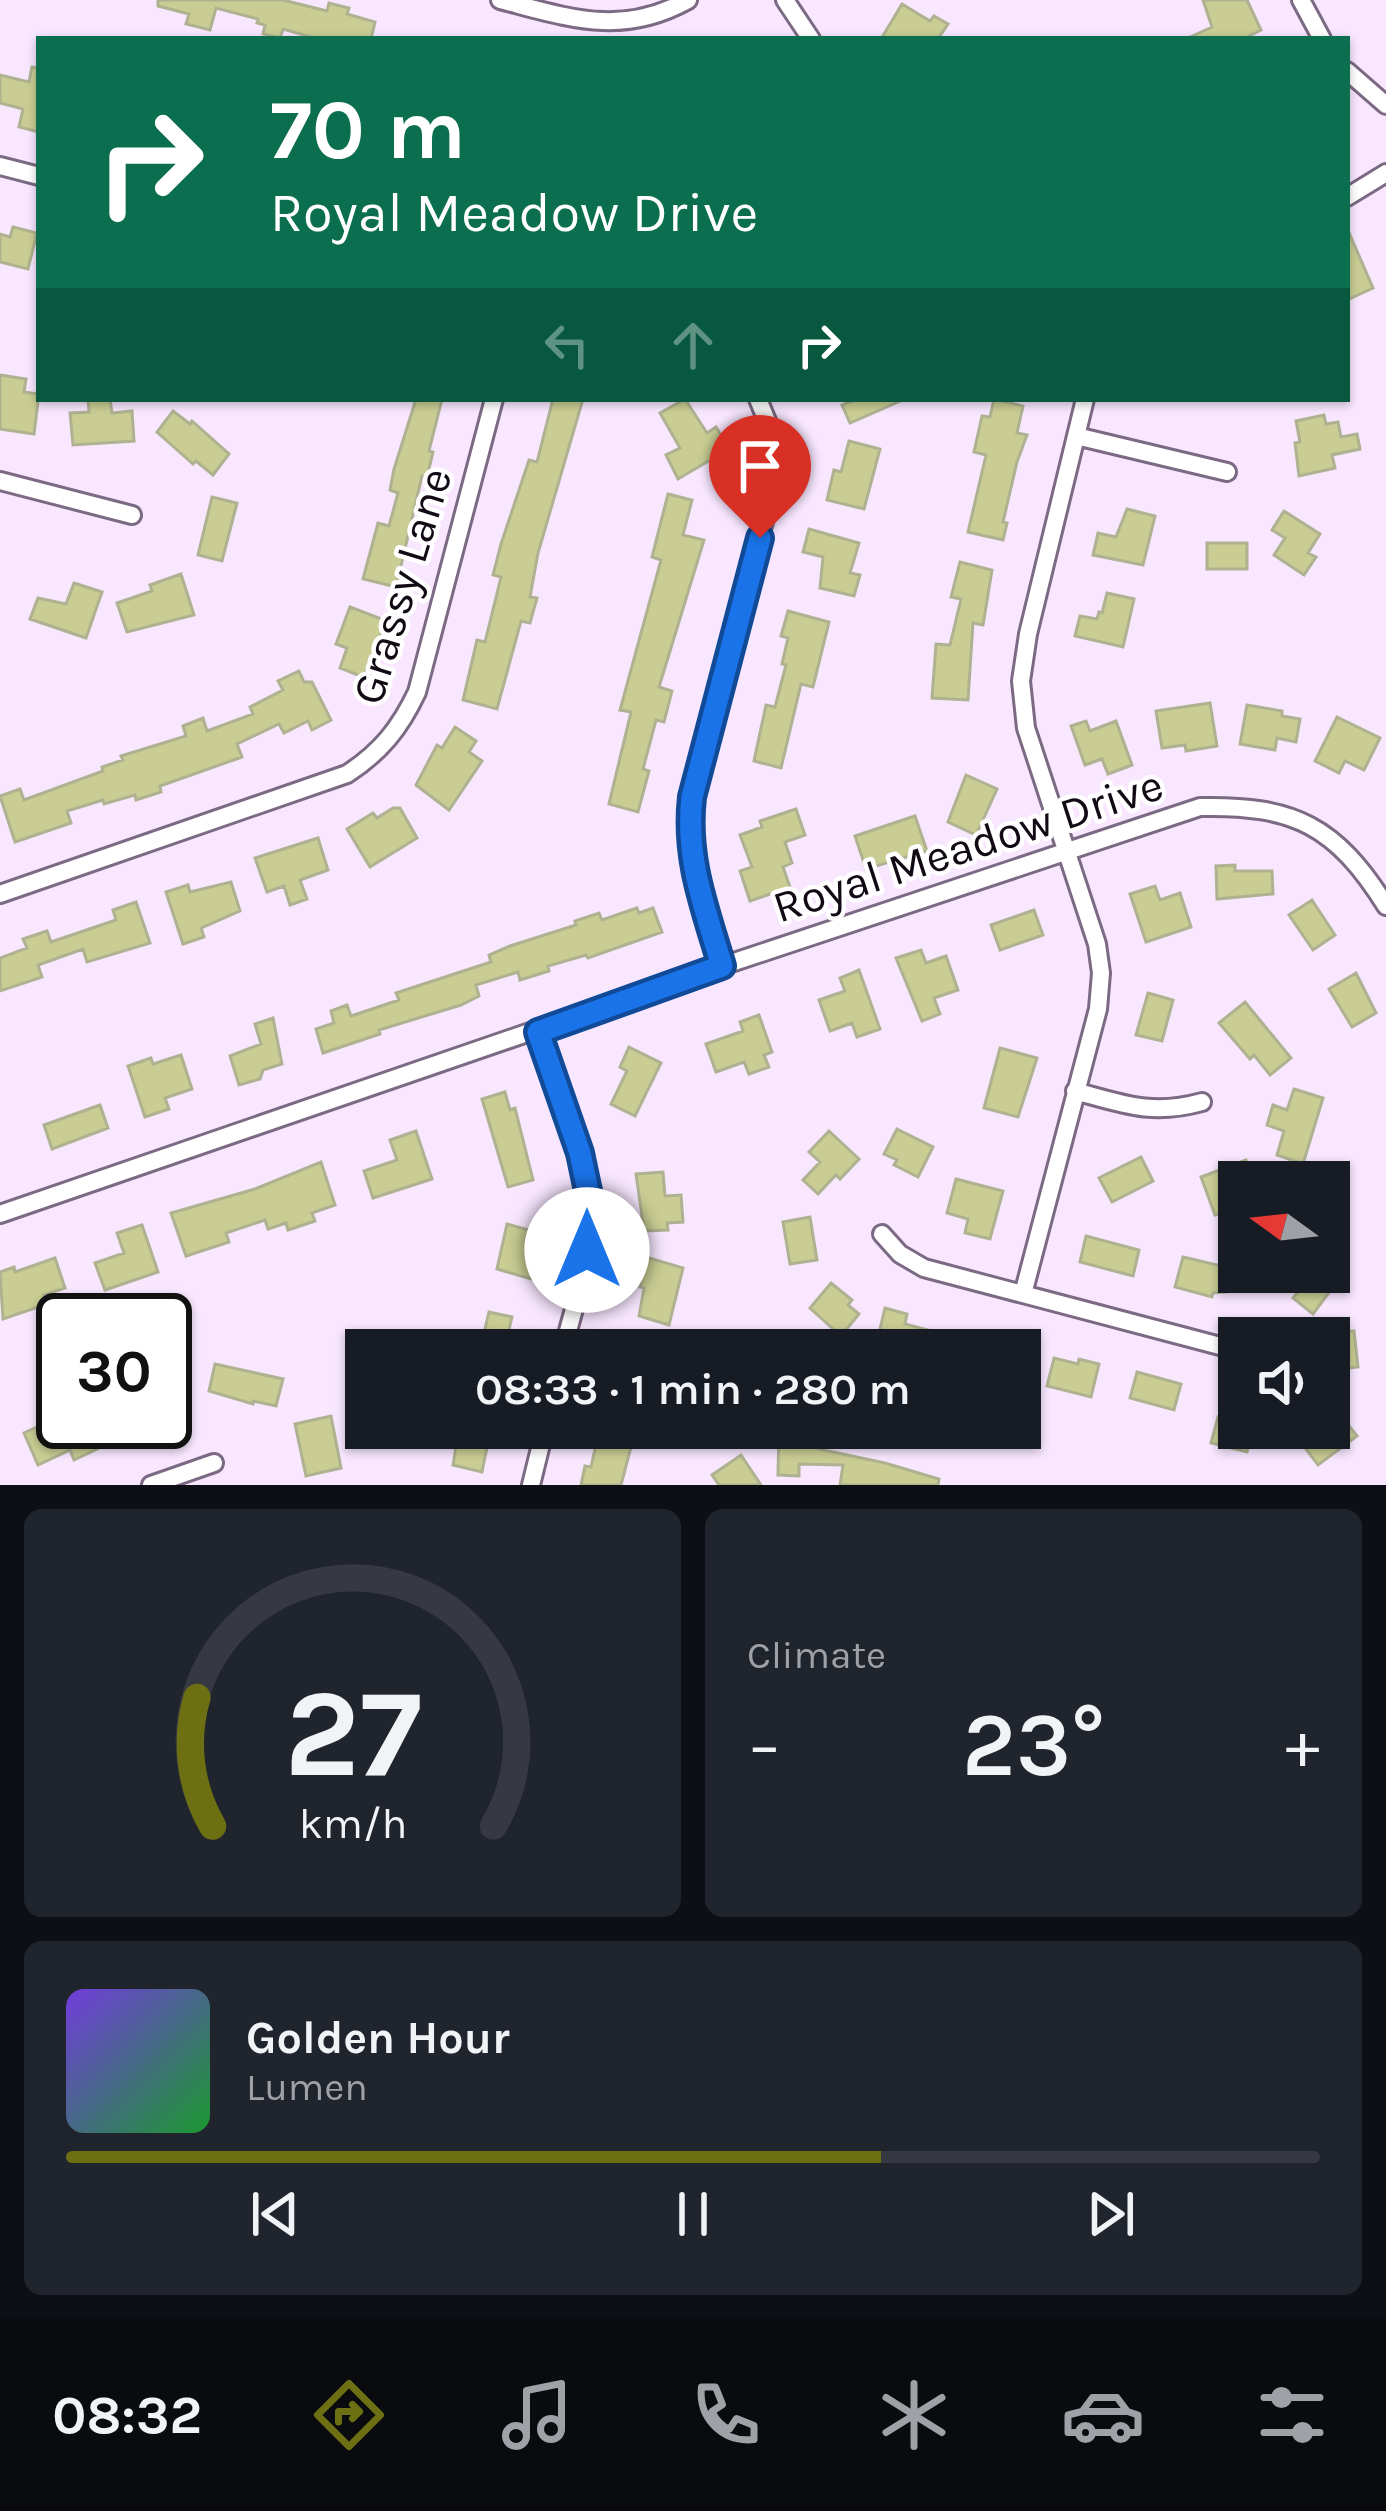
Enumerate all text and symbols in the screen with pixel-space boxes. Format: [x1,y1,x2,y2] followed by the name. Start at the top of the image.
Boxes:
[270,81,466,179] text: 70 m
[72,84,228,240] icon: right
[270,181,758,245] text: Royal Meadow Drive
[534,312,600,378] icon: left
[660,312,726,378] icon: ahead
[786,312,852,378] icon: right
[709,415,811,538] pin
[727,433,793,499] icon: arrive
[341,462,464,711] street label: Grassy Lane
[767,758,1170,935] street label: Royal Meadow Drive
[1218,1161,1350,1293] north arrow
[1218,1161,1350,1449] map controls
[524,1187,650,1313] position arrow
[36,1293,192,1449] speed limit sign: 30
[1218,1317,1350,1449] button: sound
[475,1363,911,1415] text: 08:33 · 1 min · 280 m
[747,1632,886,1678] text: Climate
[284,1661,421,1806] text: 27
[962,1692,1105,1798] text: 23°
[747,1706,782,1784] text: −
[1285,1706,1320,1784] text: +
[298,1799,407,1849] text: km/h
[246,2012,510,2064] text: Golden Hour
[246,2064,368,2110] text: Lumen
[242,2181,308,2247] icon: previous
[660,2181,726,2247] icon: pause
[1078,2181,1144,2247] icon: next
[307,2373,391,2457] icon: directions
[495,2373,579,2457] icon: music
[684,2373,768,2457] icon: phone
[872,2373,956,2457] icon: climate
[1061,2373,1145,2457] icon: car
[1250,2373,1334,2457] icon: filters
[52,2383,202,2447] text: 08:32

